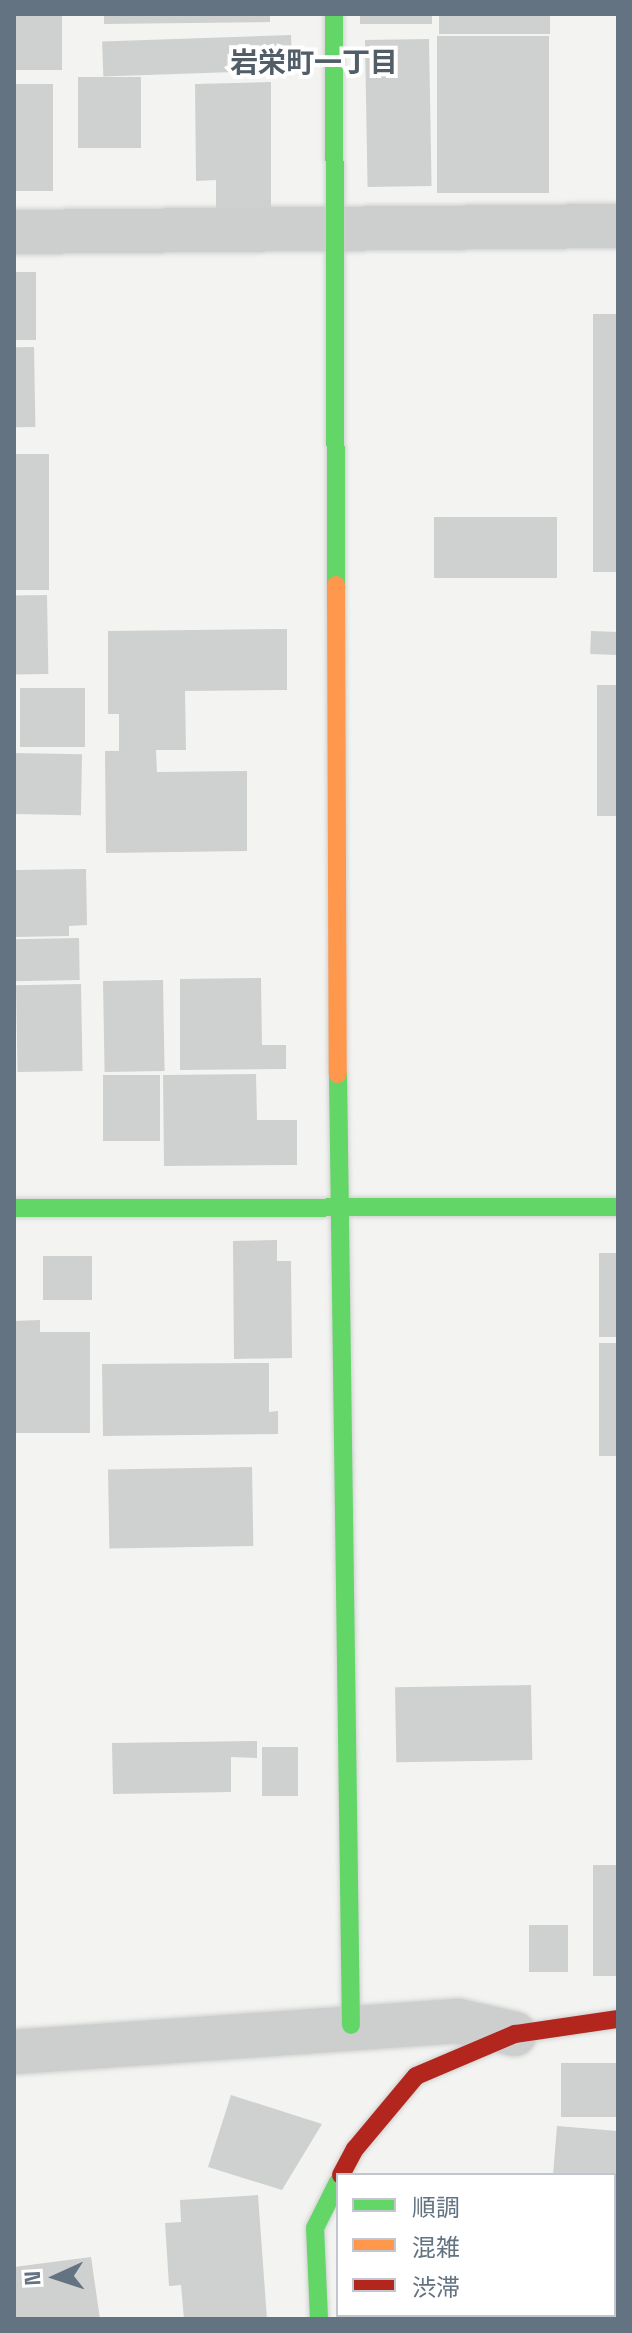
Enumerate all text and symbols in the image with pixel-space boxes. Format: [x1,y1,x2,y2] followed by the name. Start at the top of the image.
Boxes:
[230,45,398,79] district label: 岩栄町一丁目
[336,2173,616,2317] legend
[412,2192,460,2223] text: 順調
[412,2232,460,2263] text: 混雑
[16,2237,96,2317] north arrow
[18,2270,46,2286] text: N
[412,2272,460,2303] text: 渋滞

